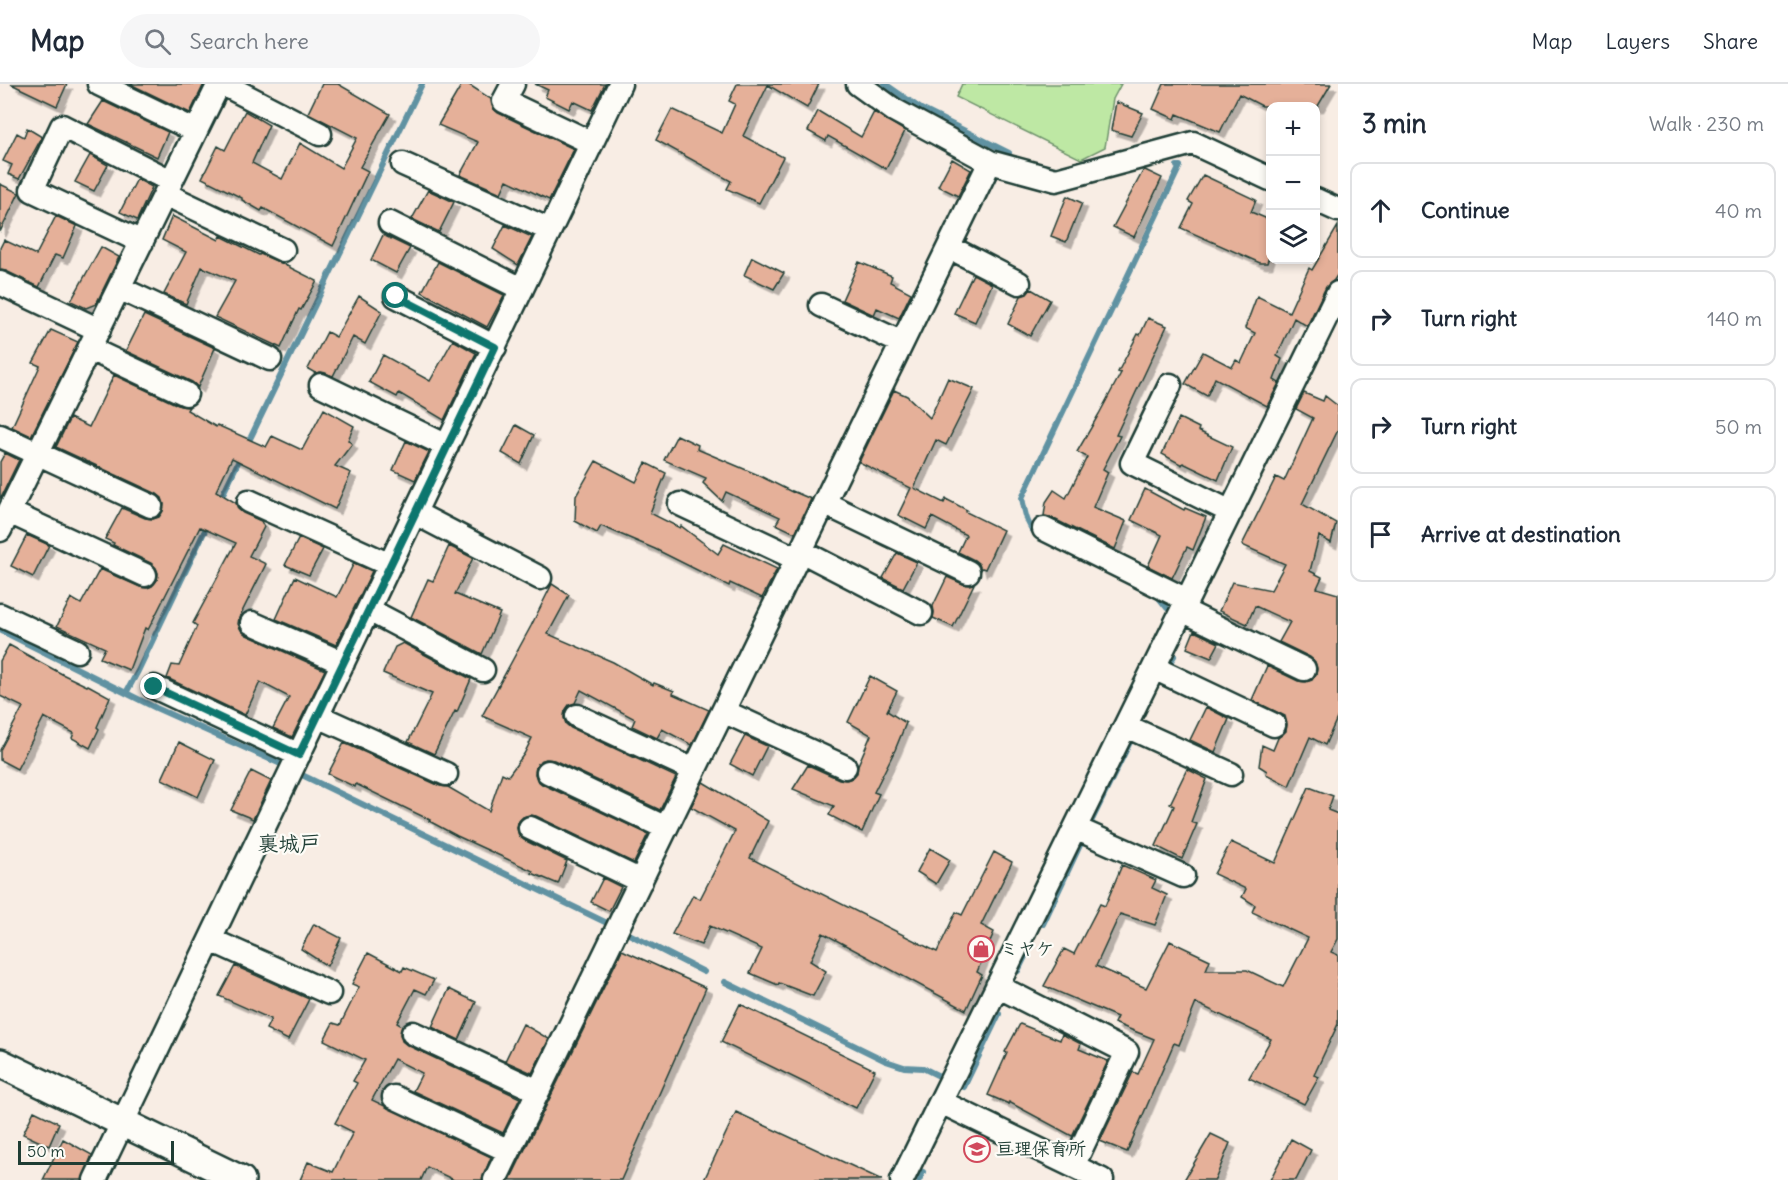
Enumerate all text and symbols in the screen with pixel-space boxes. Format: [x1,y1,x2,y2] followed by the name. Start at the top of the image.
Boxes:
[120,14,540,68] search box
[30,23,84,59] text: Map
[141,25,174,58] icon: search
[189,27,309,55] text: Search here
[1532,28,1572,55] text: Map
[1605,28,1670,55] text: Layers
[1703,28,1758,55] text: Share
[1266,102,1320,264] map controls
[1266,102,1320,156] button: +
[1362,107,1427,140] text: 3 min
[1649,111,1764,136] text: Walk · 230 m
[1266,156,1320,210] button: −
[1364,194,1397,227] icon: ahead
[1421,196,1510,224] text: Continue
[1715,198,1762,223] text: 40 m
[1266,210,1320,264] button: layers
[382,282,408,308] route start
[1364,302,1397,335] icon: right
[1421,304,1517,332] text: Turn right
[1707,306,1762,331] text: 140 m
[1364,410,1397,443] icon: right
[1421,412,1517,440] text: Turn right
[1715,414,1762,439] text: 50 m
[1364,518,1397,551] icon: arrive
[1421,520,1621,548] text: Arrive at destination
[140,673,166,699] route end
[258,830,321,857] district label: 裏城戸
[966,934,996,964] shop icon: ミヤケ
[1000,937,1054,960] place label: ミヤケ
[962,1134,992,1164] school or university icon: 亘理保育所
[996,1137,1086,1160] place label: 亘理保育所
[18,1138,174,1166] scale bar
[27,1141,65,1161] text: 50 m

